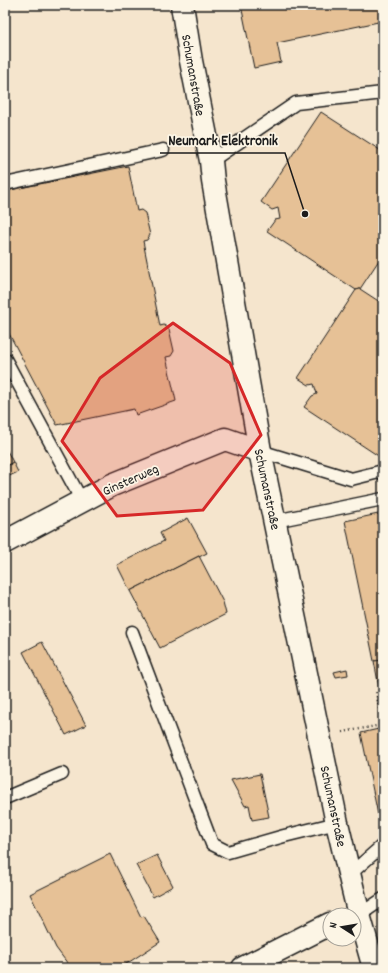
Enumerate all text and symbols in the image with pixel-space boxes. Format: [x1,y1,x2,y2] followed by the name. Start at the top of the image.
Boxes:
[175,33,209,118] street label: Schumanstraße
[160,126,285,153] callout: Neumark Elektronik
[168,131,278,153] text: Neumark Elektronik
[248,447,284,532] street label: Schumanstraße
[99,460,162,502] street label: Ginsterweg
[314,764,350,849] street label: Schumanstraße
[322,907,362,947] north arrow
[326,920,343,930] text: N

